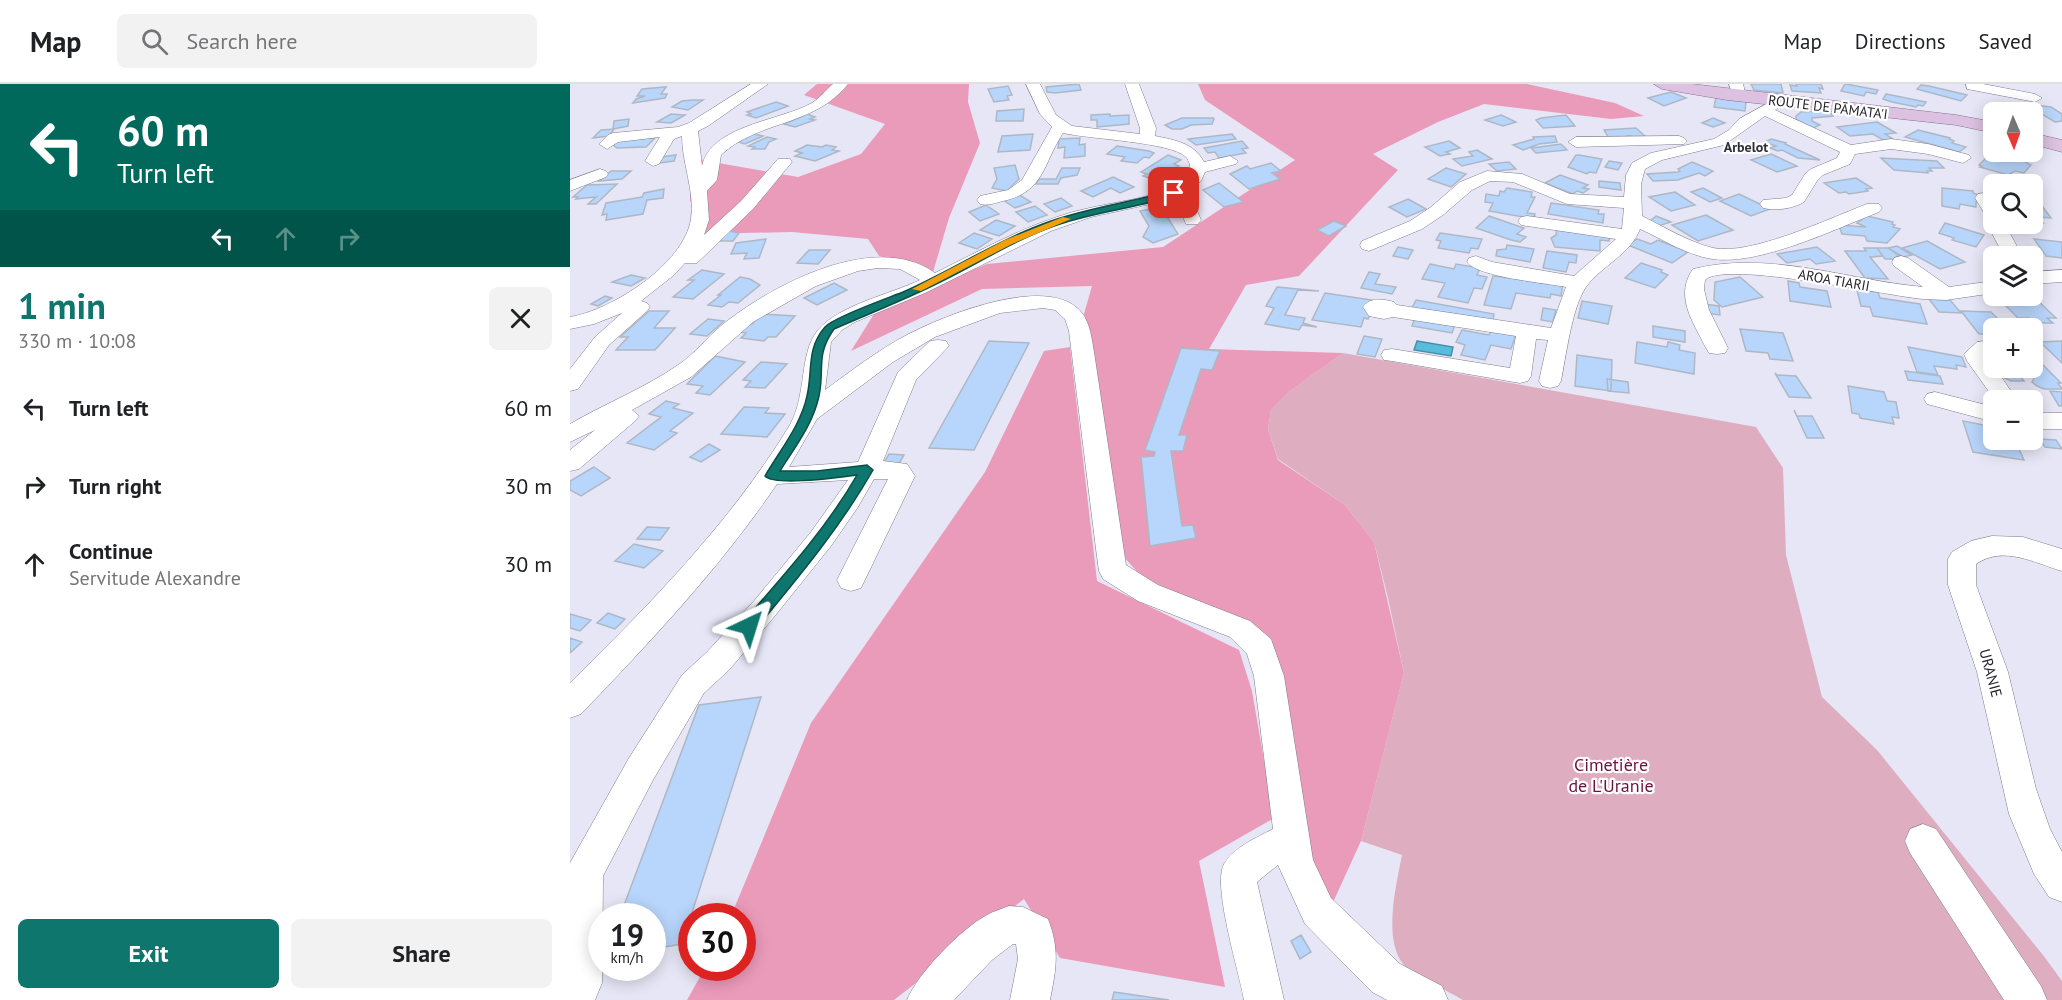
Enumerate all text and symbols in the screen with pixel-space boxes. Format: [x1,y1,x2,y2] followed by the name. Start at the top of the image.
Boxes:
[117,14,537,68] search box
[30,23,81,60] text: Map
[138,25,171,58] icon: search
[186,27,297,55] text: Search here
[1783,28,1822,55] text: Map
[1855,28,1946,55] text: Directions
[1979,28,2032,55] text: Saved
[1767,91,1889,123] street label: ROUTE DE PĀMATA'I
[1983,102,2043,162] north arrow
[1983,102,2043,450] map controls
[117,103,209,158] text: 60 m
[18,108,96,186] icon: left
[1724,138,1768,156] district label: Arbelot
[117,156,214,190] text: Turn left
[1148,167,1199,218] pin
[1983,174,2043,234] button: search
[1157,176,1190,209] icon: arrive
[206,222,239,255] icon: left
[269,222,302,255] icon: ahead
[332,222,365,255] icon: right
[1983,246,2043,306] button: layers
[1797,265,1871,295] street label: AROA TIARII
[18,282,106,329] text: 1 min
[489,287,552,350] button: close
[1983,318,2043,378] button: +
[18,328,136,354] text: 330 m · 10:08
[1983,390,2043,450] button: −
[18,392,51,425] icon: left
[69,394,149,422] text: Turn left
[504,394,552,422] text: 60 m
[18,470,51,503] icon: right
[69,472,161,500] text: Turn right
[504,472,552,500] text: 30 m
[69,537,153,565] text: Continue
[18,548,51,581] icon: ahead
[504,550,552,578] text: 30 m
[69,565,241,591] text: Servitude Alexandre
[717,594,781,658] position arrow
[1975,647,2007,699] street label: URANIE
[1568,753,1654,797] park label: Cimetière de L'Uranie
[678,903,756,981] speed limit sign: 30
[610,915,644,954] text: 19
[18,919,279,988] button: Exit
[291,919,552,988] button: Share
[611,948,643,967] text: km/h

